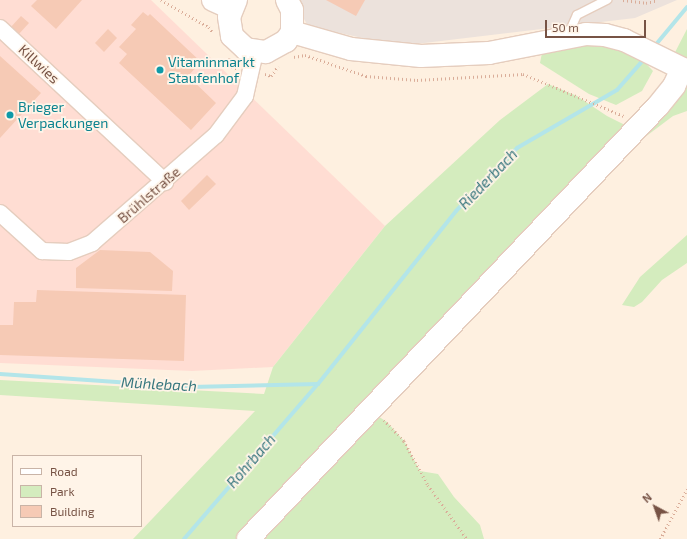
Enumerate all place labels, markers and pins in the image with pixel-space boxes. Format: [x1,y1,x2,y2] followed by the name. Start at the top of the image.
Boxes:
[168,54,255,86] place label: Vitaminmarkt Staufenhof
[155,65,165,75] marker: Vitaminmarkt Staufenhof
[18,99,108,132] place label: Brieger Verpackungen
[5,110,15,120] marker: Brieger Verpackungen

